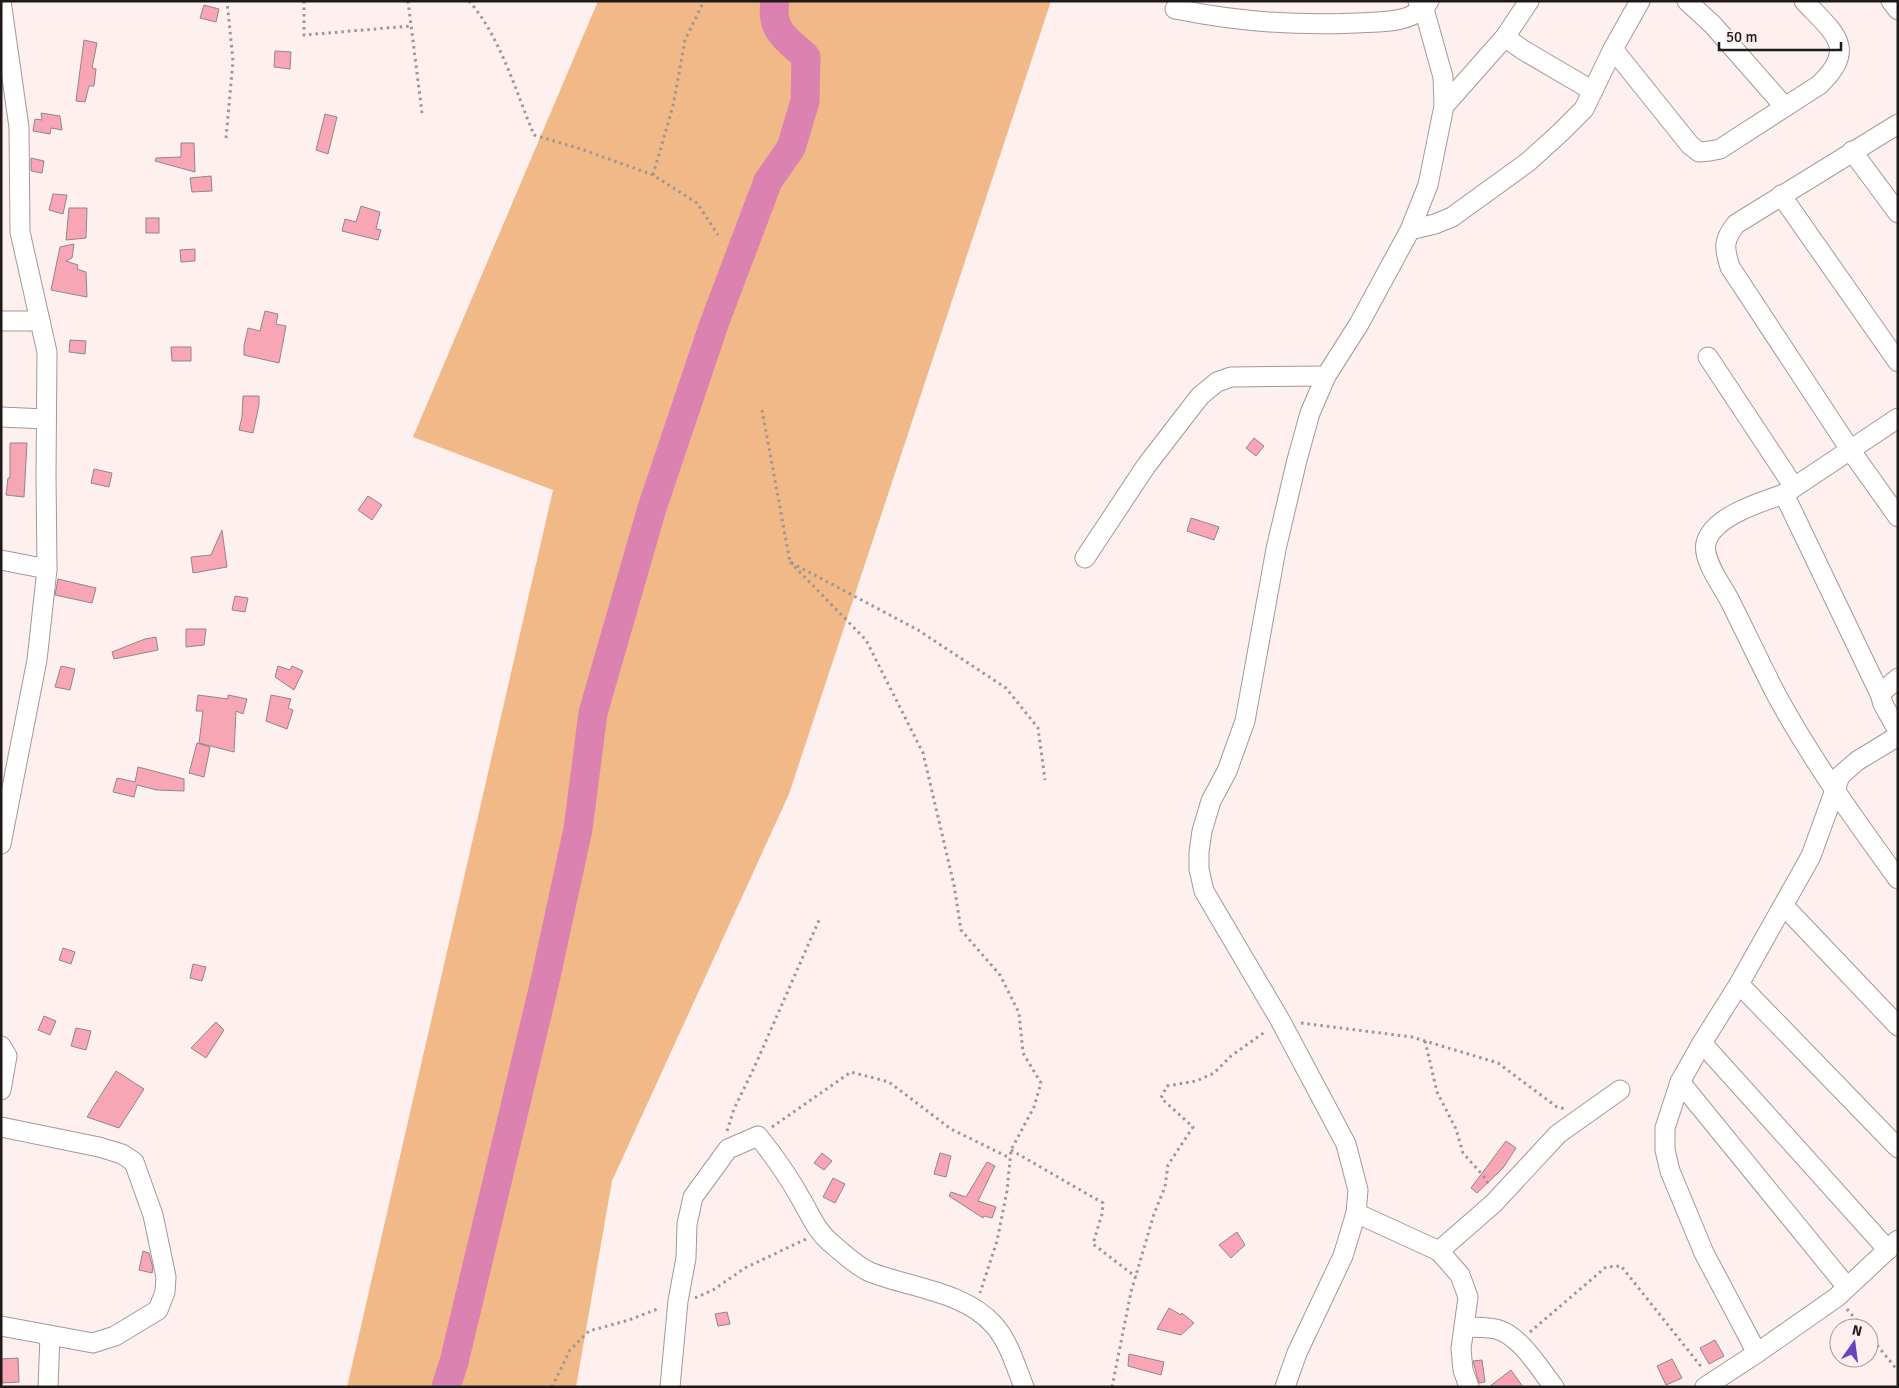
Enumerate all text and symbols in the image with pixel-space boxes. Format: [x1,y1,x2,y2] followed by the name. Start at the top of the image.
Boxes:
[1719,20,1842,52] scale bar
[1726,28,1757,46] text: 50 m
[1829,1318,1879,1368] north arrow
[1850,1321,1864,1340] text: N

